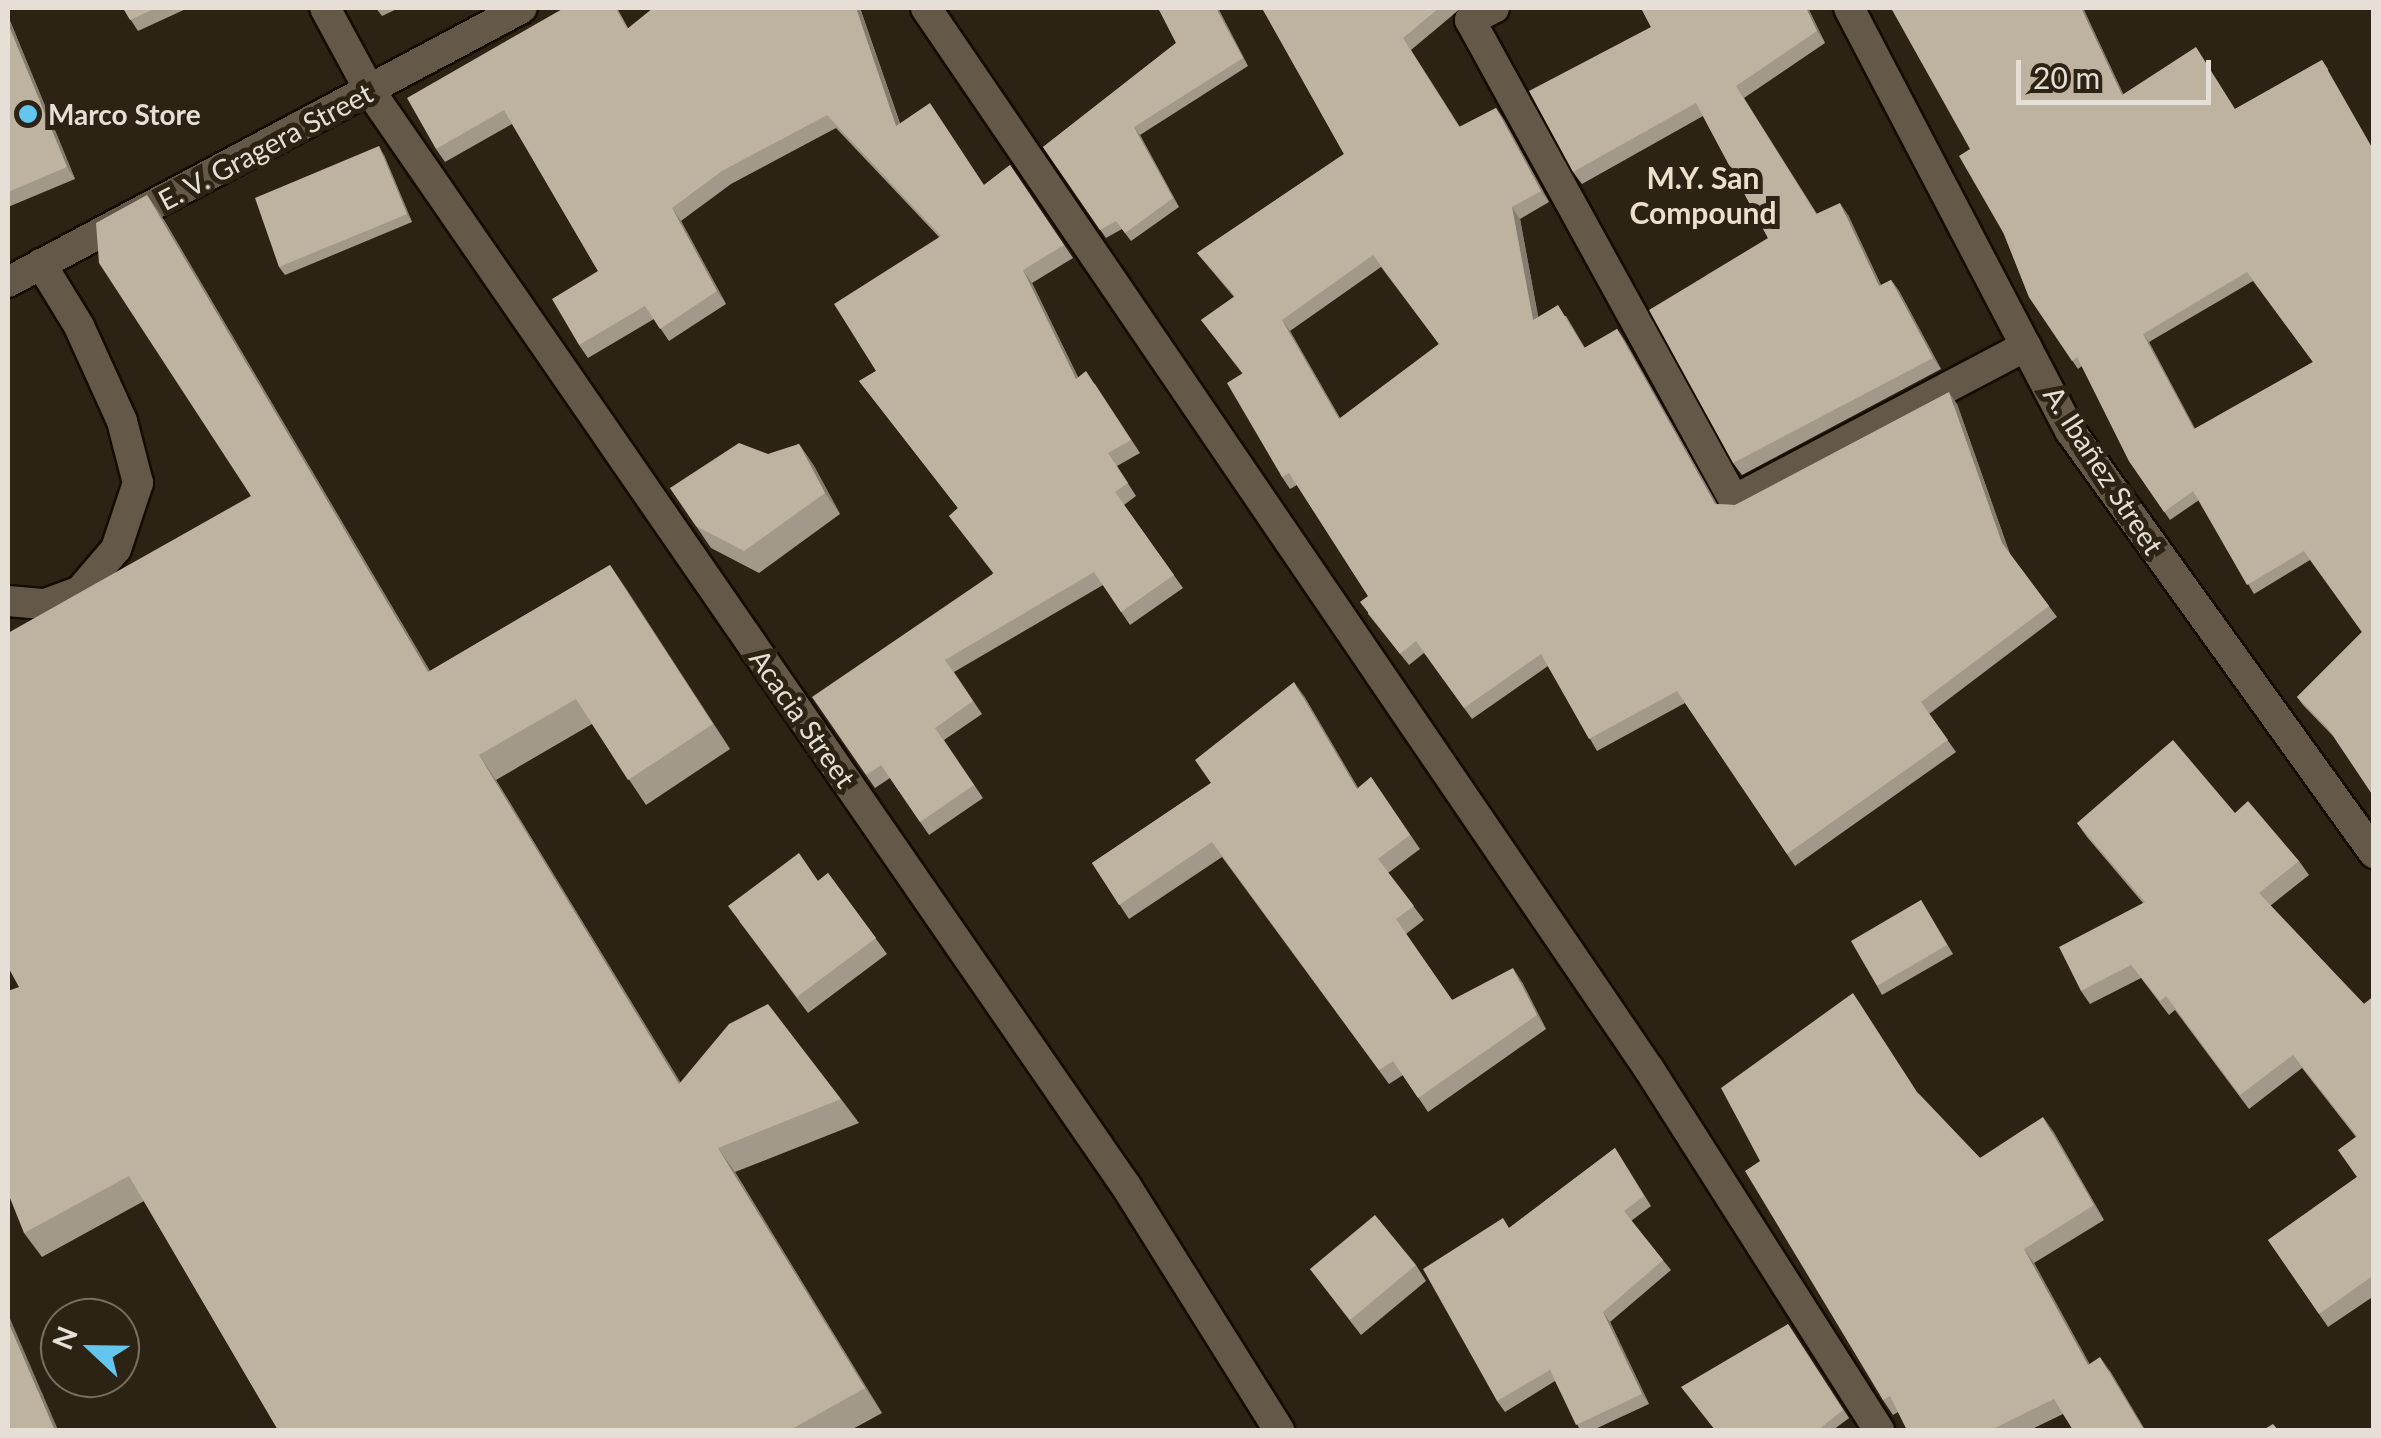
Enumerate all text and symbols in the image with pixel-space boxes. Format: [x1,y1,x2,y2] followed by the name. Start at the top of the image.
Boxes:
[2021,40,2216,102] scale bar
[2033,59,2100,95] text: 20 m
[152,75,378,217] street label: E. V. Gragera Street
[48,97,201,131] place label: Marco Store
[17,103,39,125] marker: Marco Store
[1629,159,1777,230] district label: M.Y. San Compound
[2037,380,2171,560] street label: A. Ibañez Street
[743,643,863,793] street label: Acacia Street
[40,1298,140,1398] north arrow
[44,1321,84,1354] text: N

